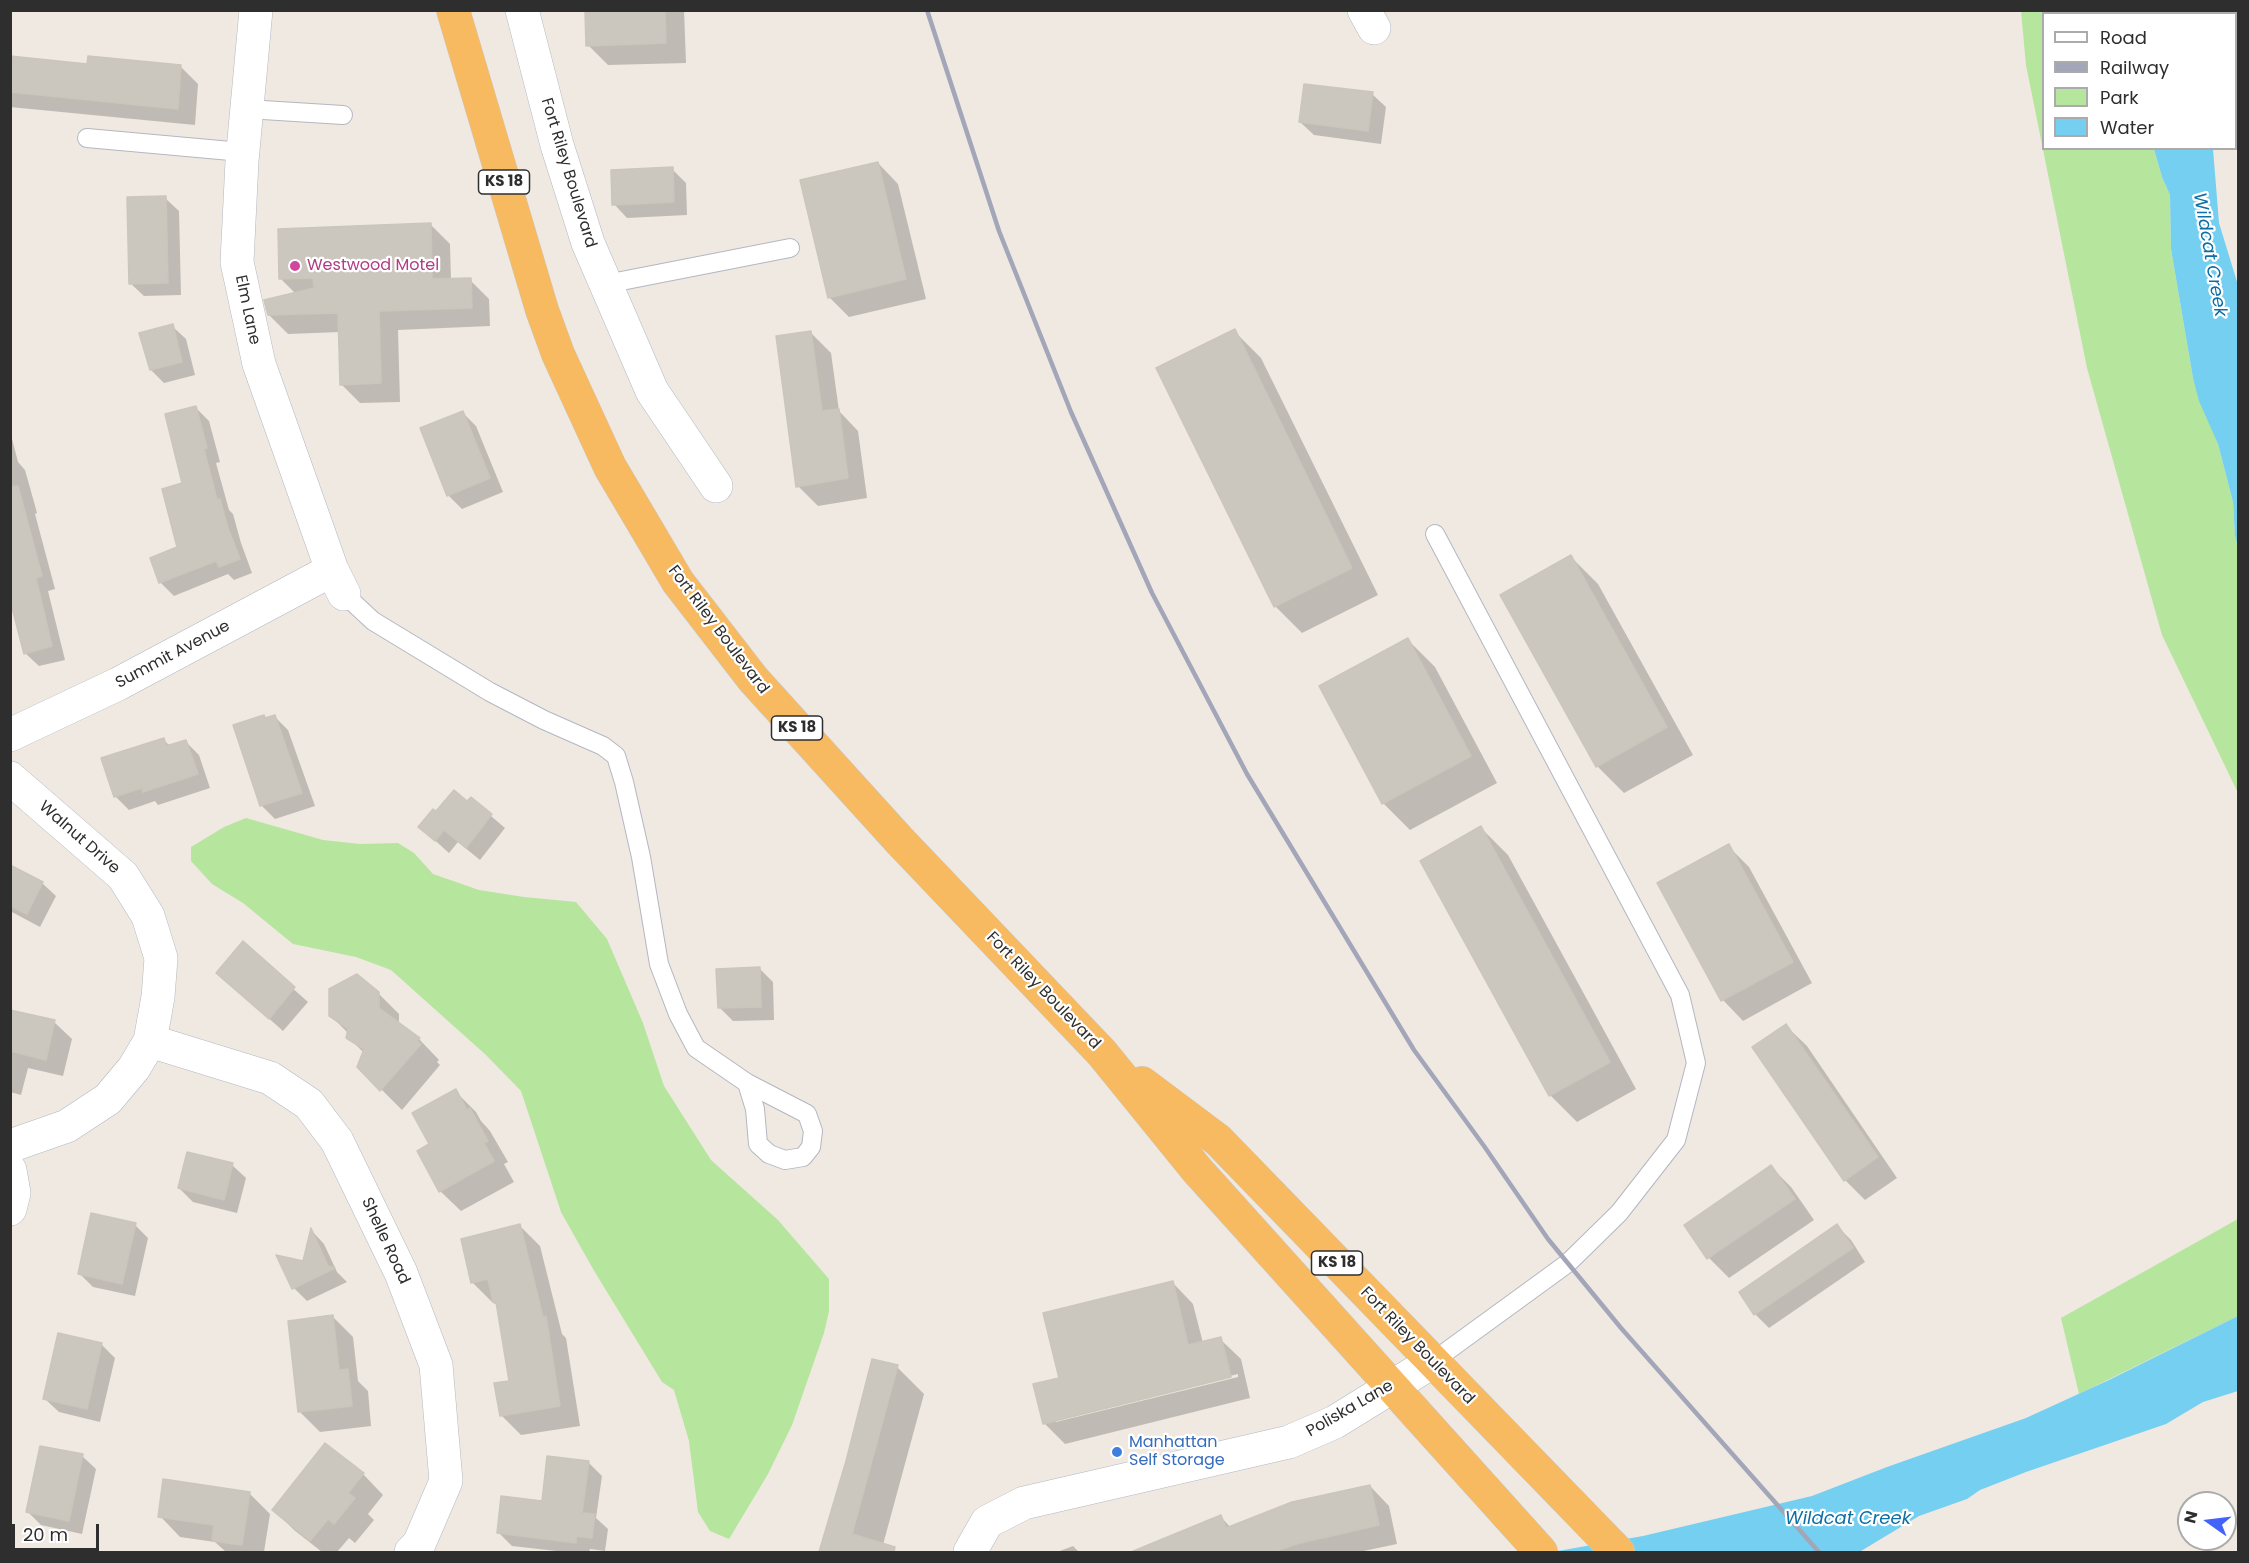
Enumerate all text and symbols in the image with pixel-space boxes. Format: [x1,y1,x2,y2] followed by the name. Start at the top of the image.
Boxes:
[2042,12,2237,150] legend
[2100,25,2147,50] text: Road
[2100,55,2169,80] text: Railway
[2100,85,2139,110] text: Park
[536,96,600,250] street label: Fort Riley Boulevard
[2100,115,2154,140] text: Water
[478,170,530,194] road number: KS 18
[2187,191,2231,319] water label: Wildcat Creek
[307,256,439,276] place label: Westwood Motel
[288,259,302,273] marker: Westwood Motel
[230,273,264,347] street label: Elm Lane
[663,562,773,698] street label: Fort Riley Boulevard
[113,617,233,693] street label: Summit Avenue
[772,716,822,740] road number: KS 18
[35,798,123,878] street label: Walnut Drive
[982,928,1104,1054] street label: Fort Riley Boulevard
[357,1195,413,1287] street label: Shelle Road
[1312,1251,1362,1275] road number: KS 18
[1356,1283,1478,1409] street label: Fort Riley Boulevard
[1303,1376,1397,1442] street label: Poliska Lane
[1129,1433,1225,1471] place label: Manhattan Self Storage
[1110,1445,1124,1459] marker: Manhattan Self Storage
[2177,1491,2237,1551] north arrow
[1785,1508,1911,1530] water label: Wildcat Creek
[2178,1508,2204,1526] text: N
[15,1512,102,1550] scale bar
[23,1522,68,1547] text: 20 m

